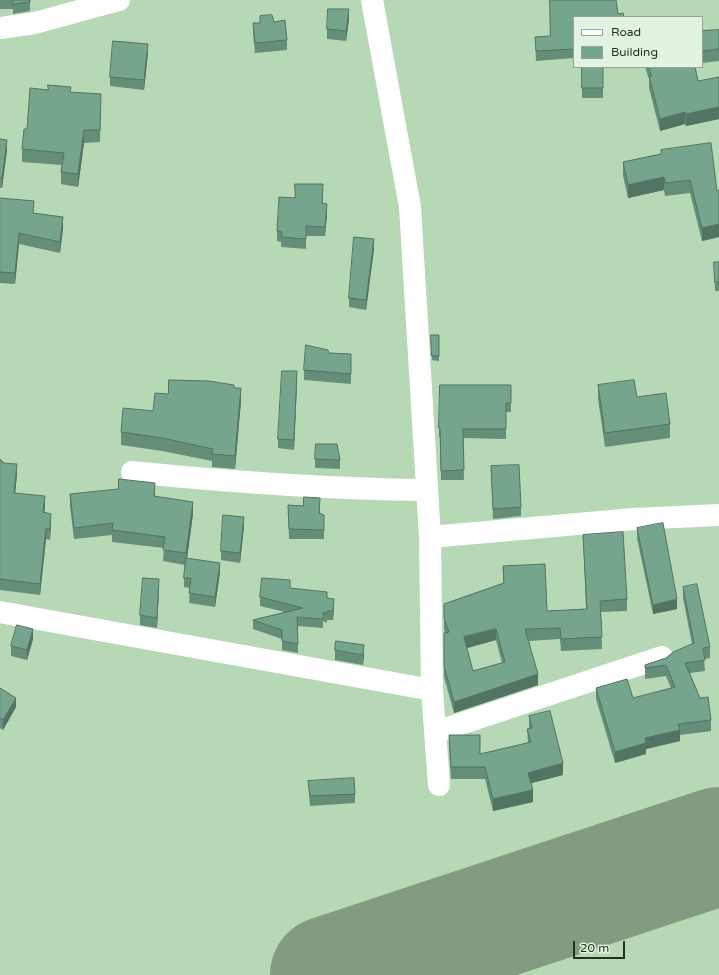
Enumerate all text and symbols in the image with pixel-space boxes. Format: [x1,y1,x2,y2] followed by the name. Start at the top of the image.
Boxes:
[573,16,703,68] legend
[611,25,641,39] text: Road
[611,45,658,59] text: Building
[575,933,627,959] scale bar
[580,941,609,955] text: 20 m

